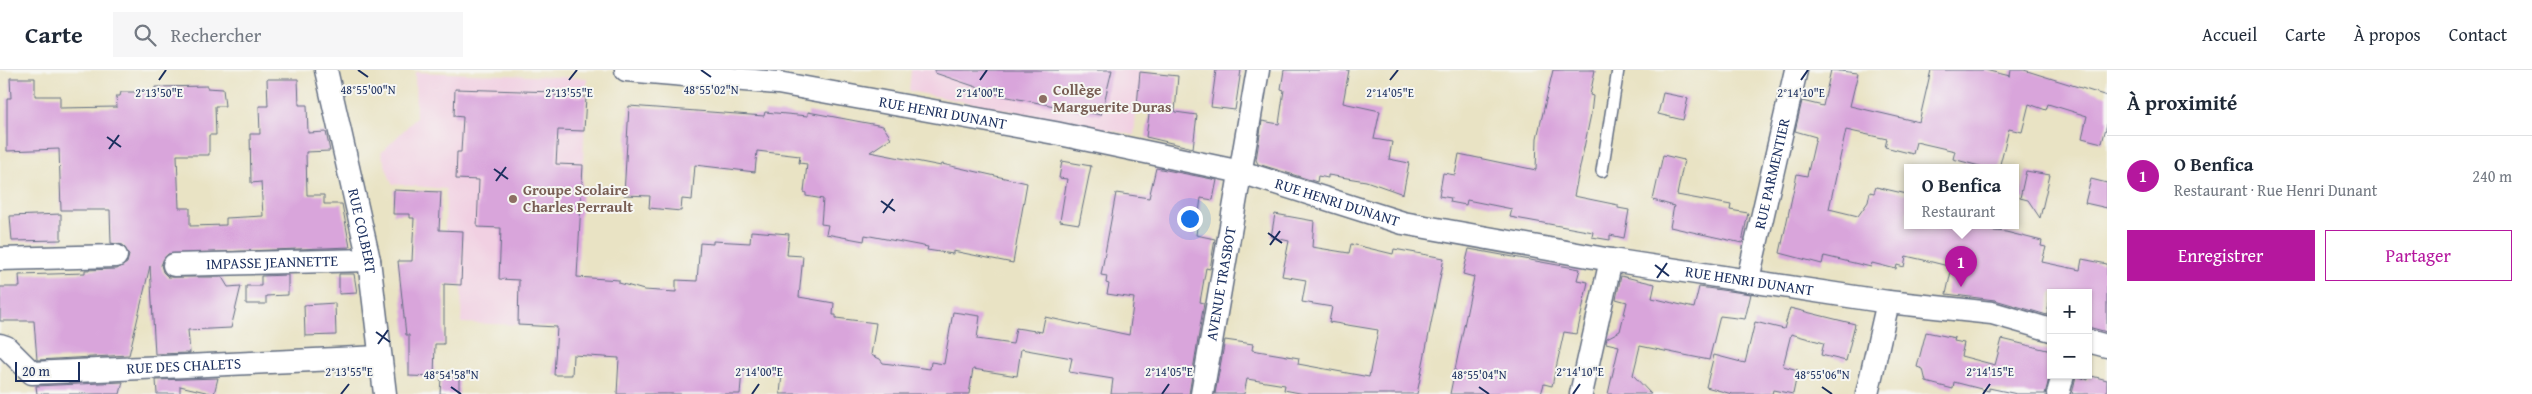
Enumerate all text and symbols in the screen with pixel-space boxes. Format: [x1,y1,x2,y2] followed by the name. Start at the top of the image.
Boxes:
[113,12,463,57] search box
[25,17,83,52] text: Carte
[131,21,159,49] icon: search
[171,21,261,49] text: Rechercher
[2202,21,2257,48] text: Accueil
[2285,21,2326,48] text: Carte
[2354,21,2421,48] text: À propos
[2449,21,2507,48] text: Contact
[1053,79,1172,117] place label: Collège Marguerite Duras
[340,81,396,98] text: 48°55'00"N
[683,81,739,98] text: 48°55'02"N
[135,84,183,101] text: 2°13'50"E
[545,84,593,101] text: 2°13'55"E
[956,84,1004,101] text: 2°14'00"E
[1366,84,1414,101] text: 2°14'05"E
[1777,84,1825,101] text: 2°14'10"E
[2127,87,2237,118] text: À proximité
[877,90,1009,134] street label: RUE HENRI DUNANT
[1037,93,1049,105] marker: Collège Marguerite Duras
[1749,116,1795,231] street label: RUE PARMENTIER
[2174,150,2253,178] text: O Benfica
[1904,164,2019,229] popup
[2139,164,2147,188] text: 1
[2472,164,2512,188] text: 240 m
[1922,171,2001,199] text: O Benfica
[1272,172,1403,231] street label: RUE HENRI DUNANT
[2174,178,2377,202] text: Restaurant · Rue Henri Dunant
[523,179,633,217] place label: Groupe Scolaire Charles Perrault
[343,186,382,275] street label: RUE COLBERT
[507,193,519,205] marker: Groupe Scolaire Charles Perrault
[1922,199,1995,223] text: Restaurant
[1177,206,1203,232] your location
[1200,224,1241,342] street label: AVENUE TRASBOT
[2127,230,2315,281] button: Enregistrer
[2325,230,2512,281] button: Partager
[1945,246,1977,287] pin: 1
[206,250,339,274] street label: IMPASSE JEANNETTE
[1684,260,1816,301] street label: RUE HENRI DUNANT
[2047,289,2092,379] map controls
[2047,289,2092,334] button: +
[2047,334,2092,379] button: −
[126,352,241,379] street label: RUE DES CHALETS
[15,359,80,382] scale bar
[22,361,50,381] text: 20 m
[325,363,373,380] text: 2°13'55"E
[735,363,783,380] text: 2°14'00"E
[1145,363,1193,380] text: 2°14'05"E
[1556,363,1604,380] text: 2°14'10"E
[1966,363,2014,380] text: 2°14'15"E
[423,366,479,383] text: 48°54'58"N
[1451,366,1507,383] text: 48°55'04"N
[1794,366,1850,383] text: 48°55'06"N

